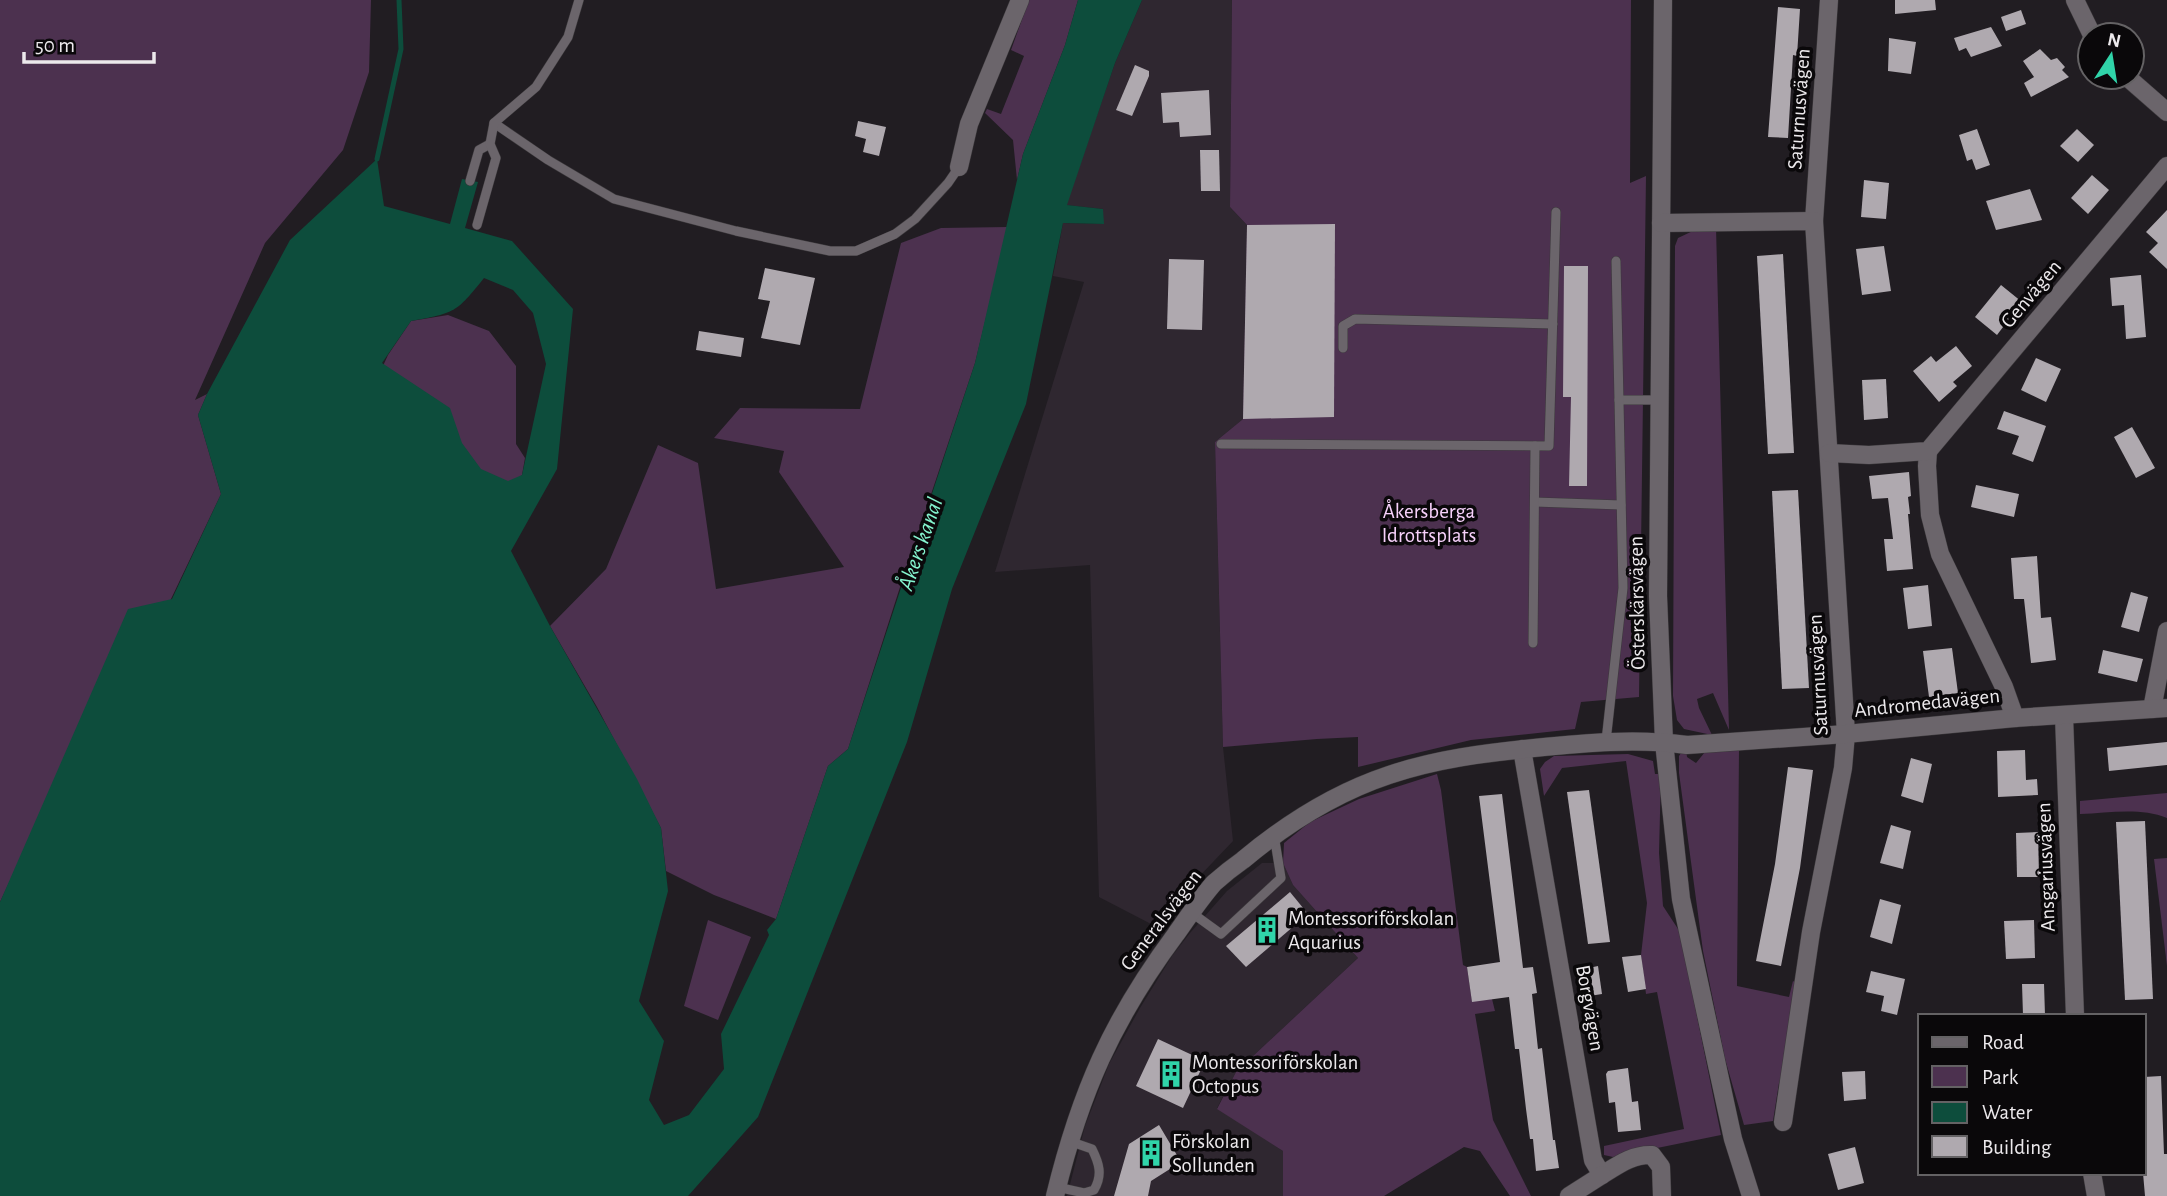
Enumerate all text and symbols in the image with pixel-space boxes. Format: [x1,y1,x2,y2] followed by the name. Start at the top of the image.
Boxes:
[24,21,154,65] scale bar
[2076,21,2146,91] north arrow
[2106,30,2123,52] text: N
[35,35,75,56] text: 50 m
[1784,48,1814,170] street label: Saturnusvägen
[1997,256,2065,332] street label: Genvägen
[891,493,948,594] water label: Åkers kanal
[1382,499,1476,546] park label: Åkersberga Idrottsplats
[1624,536,1649,670] street label: Österskärsvägen
[1804,614,1832,736] street label: Saturnusvägen
[1853,685,2001,721] street label: Andromedavägen
[2033,802,2059,932] street label: Ansgariusvägen
[1116,866,1206,974] street label: Generalsvägen
[1288,908,1454,953] place label: Montessoriförskolan Aquarius
[1252,915,1282,945] building icon: Montessoriförskolan Aquarius
[1572,963,1608,1053] street label: Borgvägen
[1918,1014,2146,1175] legend
[1982,1032,2024,1053] text: Road
[1192,1052,1358,1097] place label: Montessoriförskolan Octopus
[1156,1059,1186,1089] building icon: Montessoriförskolan Octopus
[1982,1067,2019,1088] text: Park
[1982,1102,2032,1123] text: Water
[1172,1131,1255,1176] place label: Förskolan Sollunden
[1982,1137,2052,1158] text: Building
[1136,1138,1166,1168] building icon: Förskolan Sollunden

